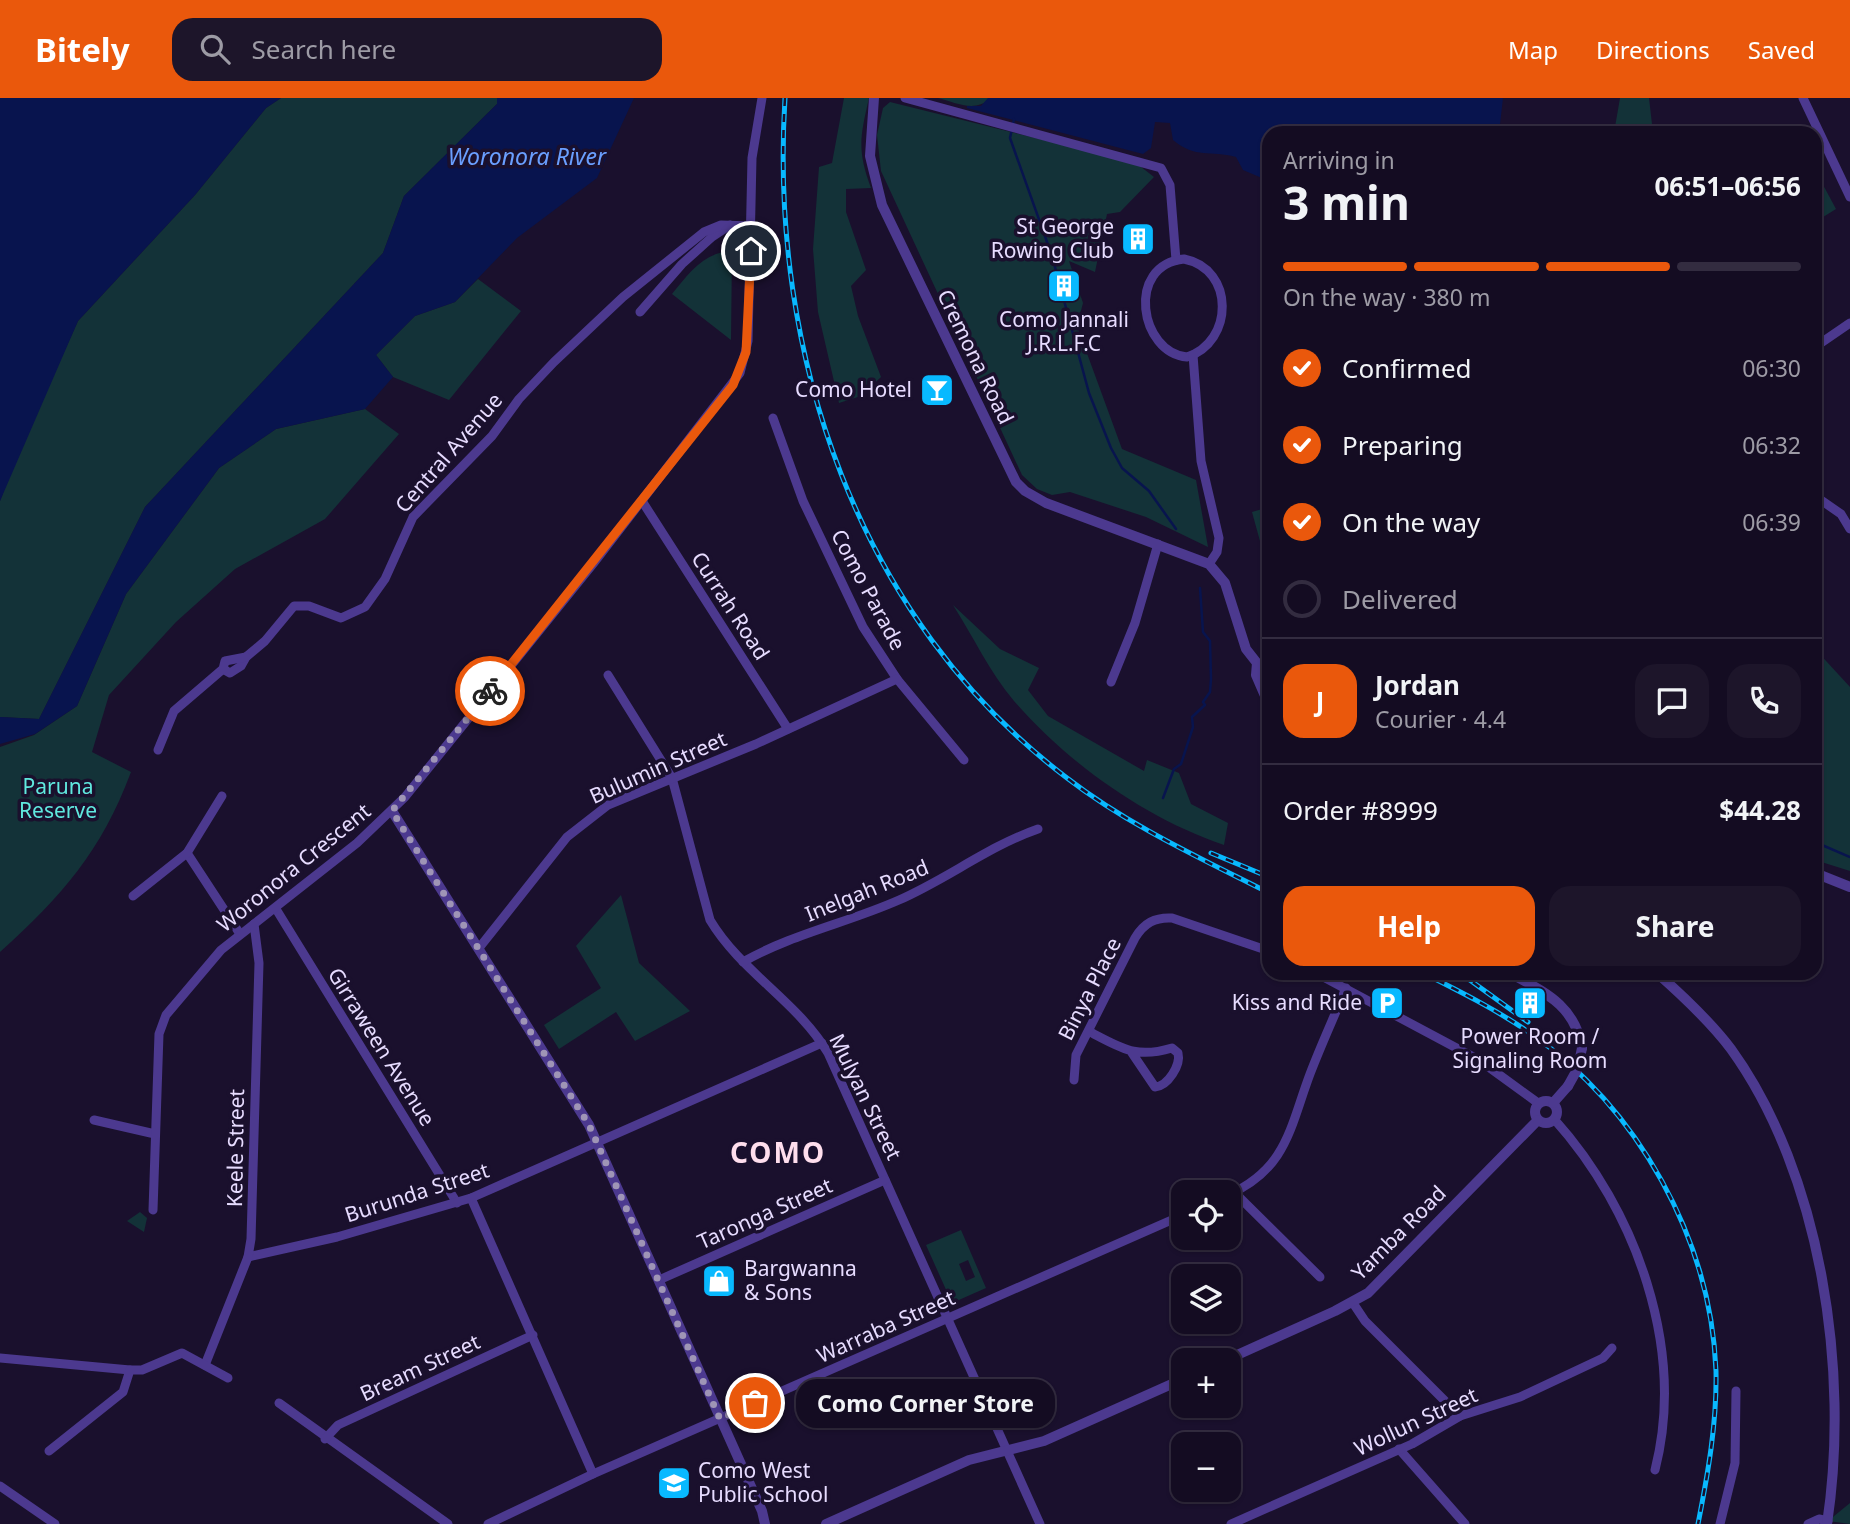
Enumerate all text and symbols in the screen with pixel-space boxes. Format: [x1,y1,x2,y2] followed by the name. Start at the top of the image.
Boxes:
[172,18,662,81] search box
[35,27,130,72] text: Bitely
[196,30,234,68] icon: search
[252,31,396,67] text: Search here
[1508,33,1558,66] text: Map
[1596,33,1710,66] text: Directions
[1748,33,1815,66] text: Saved
[448,140,607,172] water label: Woronora River
[1283,144,1395,176] text: Arriving in
[1654,168,1801,204] text: 06:51–06:56
[1283,171,1410,233] text: 3 min
[991,212,1114,264] place label: St George Rowing Club
[1119,220,1157,258] building icon: St George Rowing Club
[721,221,781,281] pin
[732,232,770,270] icon: home
[1045,267,1083,305] building icon: Como Jannali J.R.L.F.C
[1283,281,1490,313] text: On the way · 380 m
[931,285,1021,428] street label: Cremona Road
[999,305,1129,357] place label: Como Jannali J.R.L.F.C
[1283,349,1321,387] icon: check
[1342,350,1472,386] text: Confirmed
[1742,352,1801,384] text: 06:30
[918,371,956,409] bar icon: Como Hotel
[795,375,912,403] place label: Como Hotel
[388,386,508,518] street label: Central Avenue
[1283,426,1321,464] icon: check
[1342,427,1463,463] text: Preparing
[1742,429,1801,461] text: 06:32
[1283,503,1321,541] icon: check
[1342,504,1480,540] text: On the way
[1742,506,1801,538] text: 06:39
[825,524,912,655] street label: Como Parade
[685,546,776,665] street label: Currah Road
[1342,581,1458,617] text: Delivered
[455,656,525,726] courier
[1635,664,1709,738] button: chat
[1727,664,1801,738] button: phone
[1375,667,1460,703] text: Jordan
[471,672,509,710] icon: bike
[1316,683,1324,719] text: J
[1375,703,1506,735] text: Courier · 4.4
[585,724,731,810] street label: Bulumin Street
[19,772,97,824] park label: Paruna Reserve
[1283,792,1438,828] text: Order #8999
[1719,792,1801,828] text: $44.28
[211,796,376,938] street label: Woronora Crescent
[801,853,933,928] street label: Inelgah Road
[1283,886,1535,966] button: Help
[1549,886,1801,966] button: Share
[1051,932,1127,1045] street label: Binya Place
[322,962,442,1131] street label: Girraween Avenue
[1368,984,1406,1022] parking icon: Kiss and Ride
[1511,984,1549,1022] building icon: Power Room / Signaling Room
[1232,988,1362,1016] place label: Kiss and Ride
[1453,1022,1607,1074] place label: Power Room / Signaling Room
[823,1029,909,1165] street label: Mulyan Street
[220,1088,250,1207] street label: Keele Street
[730,1133,826,1171] district label: COMO
[341,1155,493,1229] street label: Burunda Street
[693,1171,837,1255] street label: Taronga Street
[1345,1179,1452,1286] street label: Yamba Road
[1171,1180,1241,1502] map controls
[1171,1180,1241,1250] button: locate
[744,1254,857,1306] place label: Bargwanna & Sons
[700,1262,738,1300] shop icon: Bargwanna & Sons
[1171,1264,1241,1334] button: layers
[812,1283,959,1369] street label: Warraba Street
[355,1327,484,1407] street label: Bream Street
[1171,1348,1241,1418] button: +
[725,1373,785,1433] pin
[797,1378,1056,1428] callout: Como Corner Store
[1350,1380,1482,1462] street label: Wollun Street
[736,1384,774,1422] icon: bag
[817,1387,1034,1419] text: Como Corner Store
[1171,1432,1241,1502] button: −
[698,1456,828,1508] place label: Como West Public School
[655,1464,693,1502] school or university icon: Como West Public School

